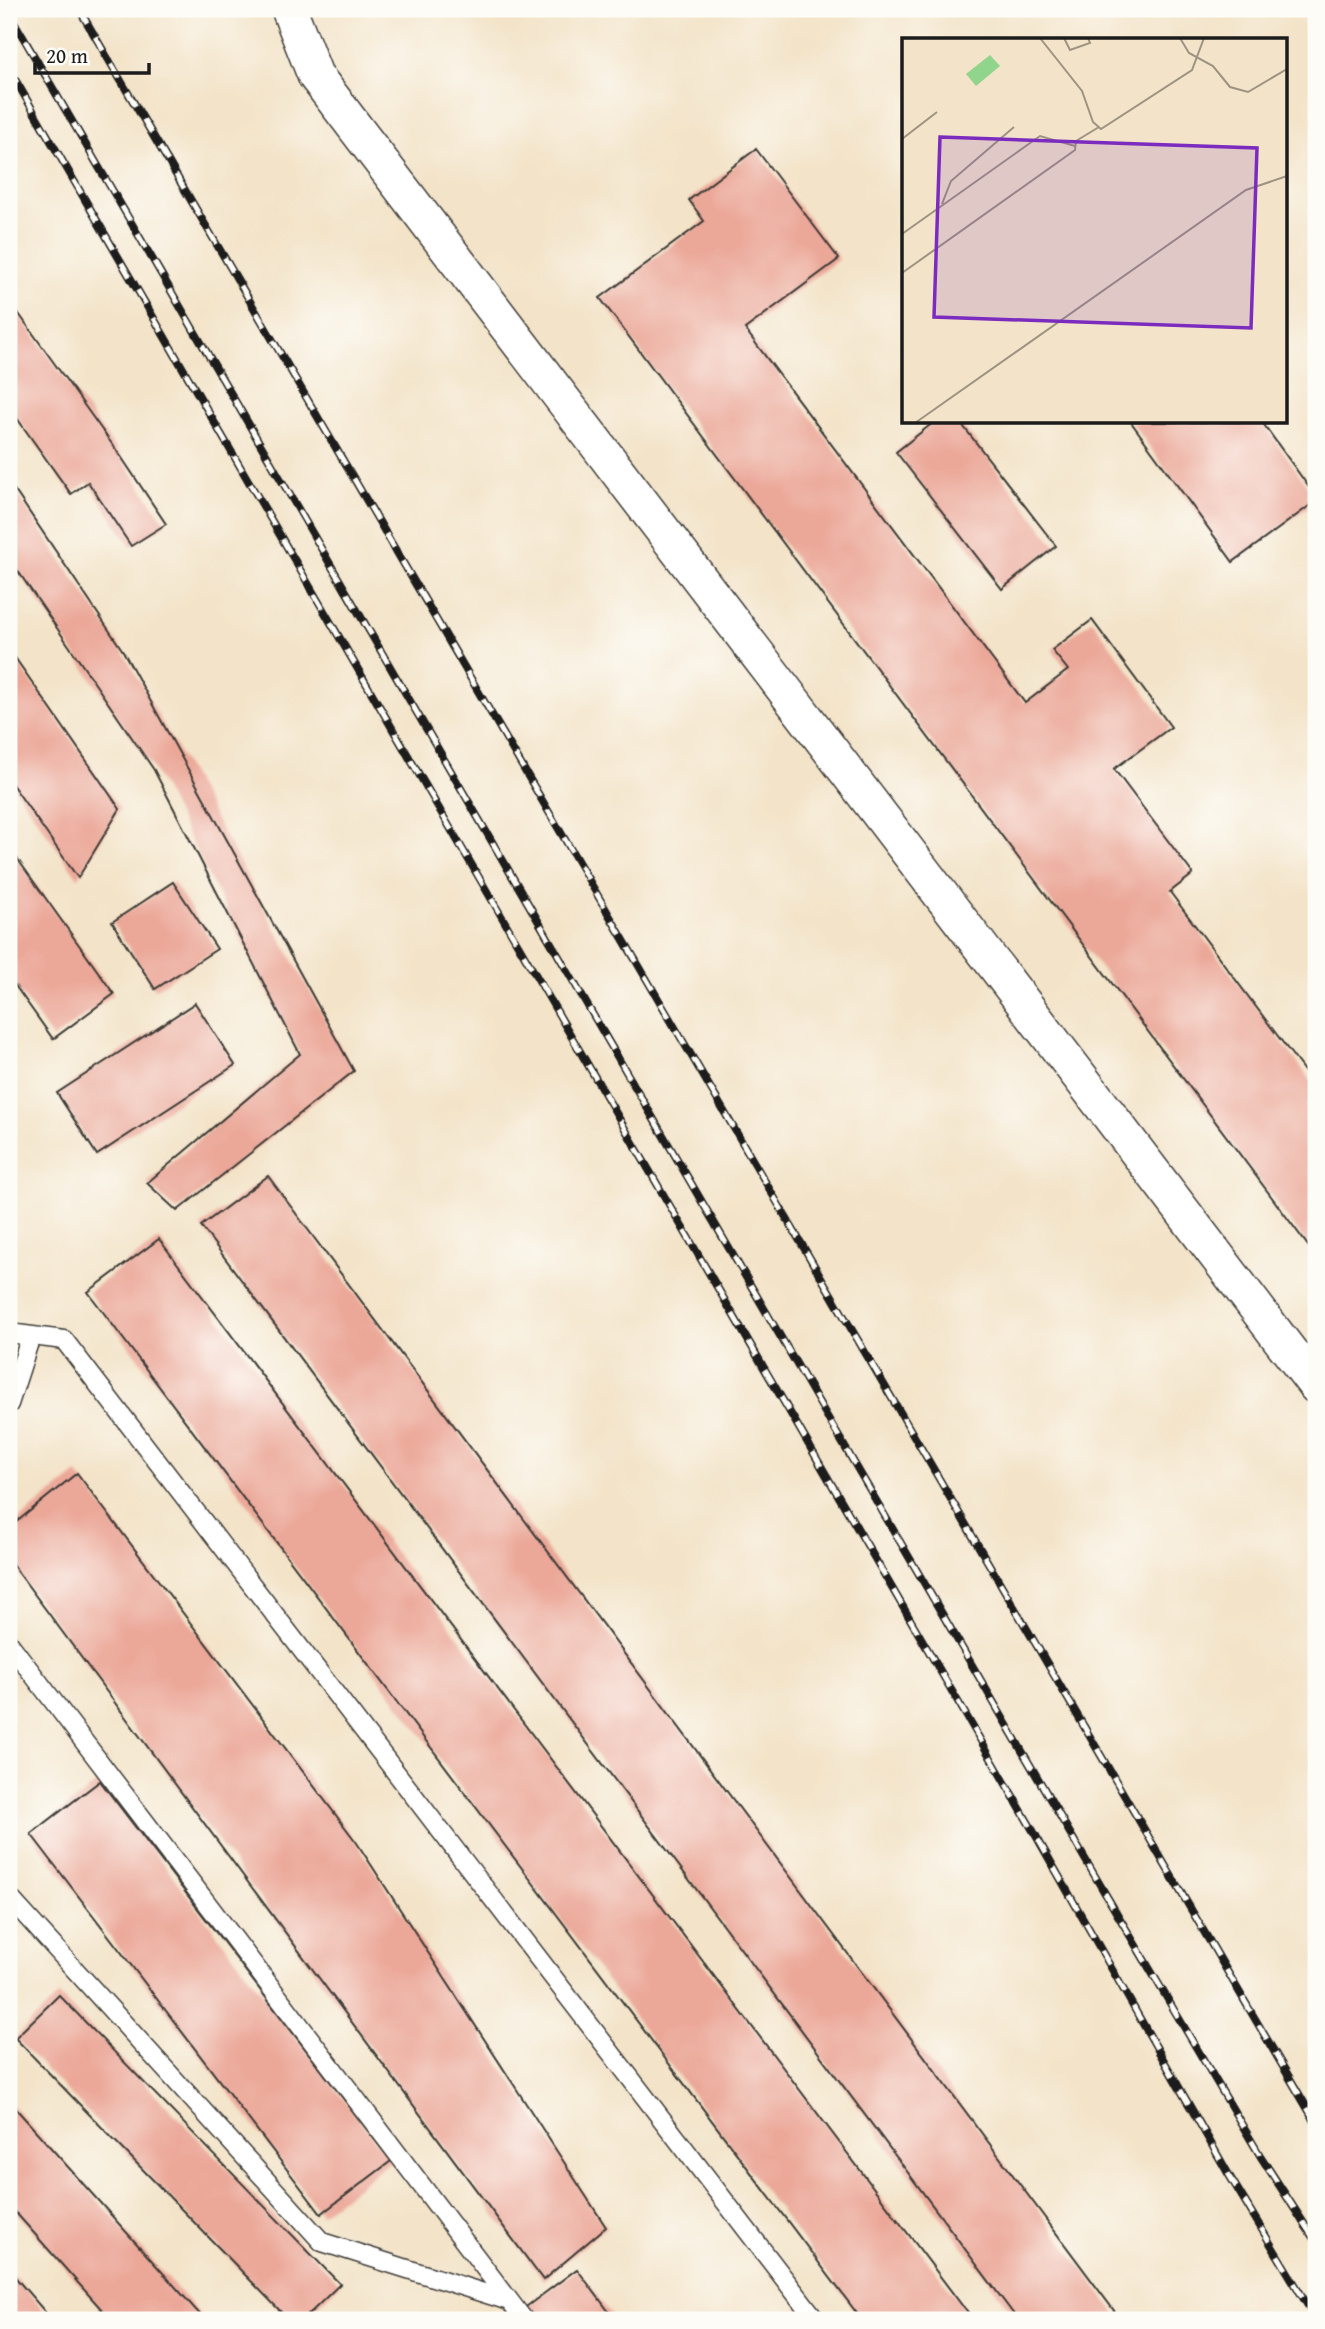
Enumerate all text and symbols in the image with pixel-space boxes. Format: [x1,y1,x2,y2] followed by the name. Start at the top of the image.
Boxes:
[35,32,149,76] scale bar
[902,38,1286,424] inset map
[46,40,88,71] text: 20 m

